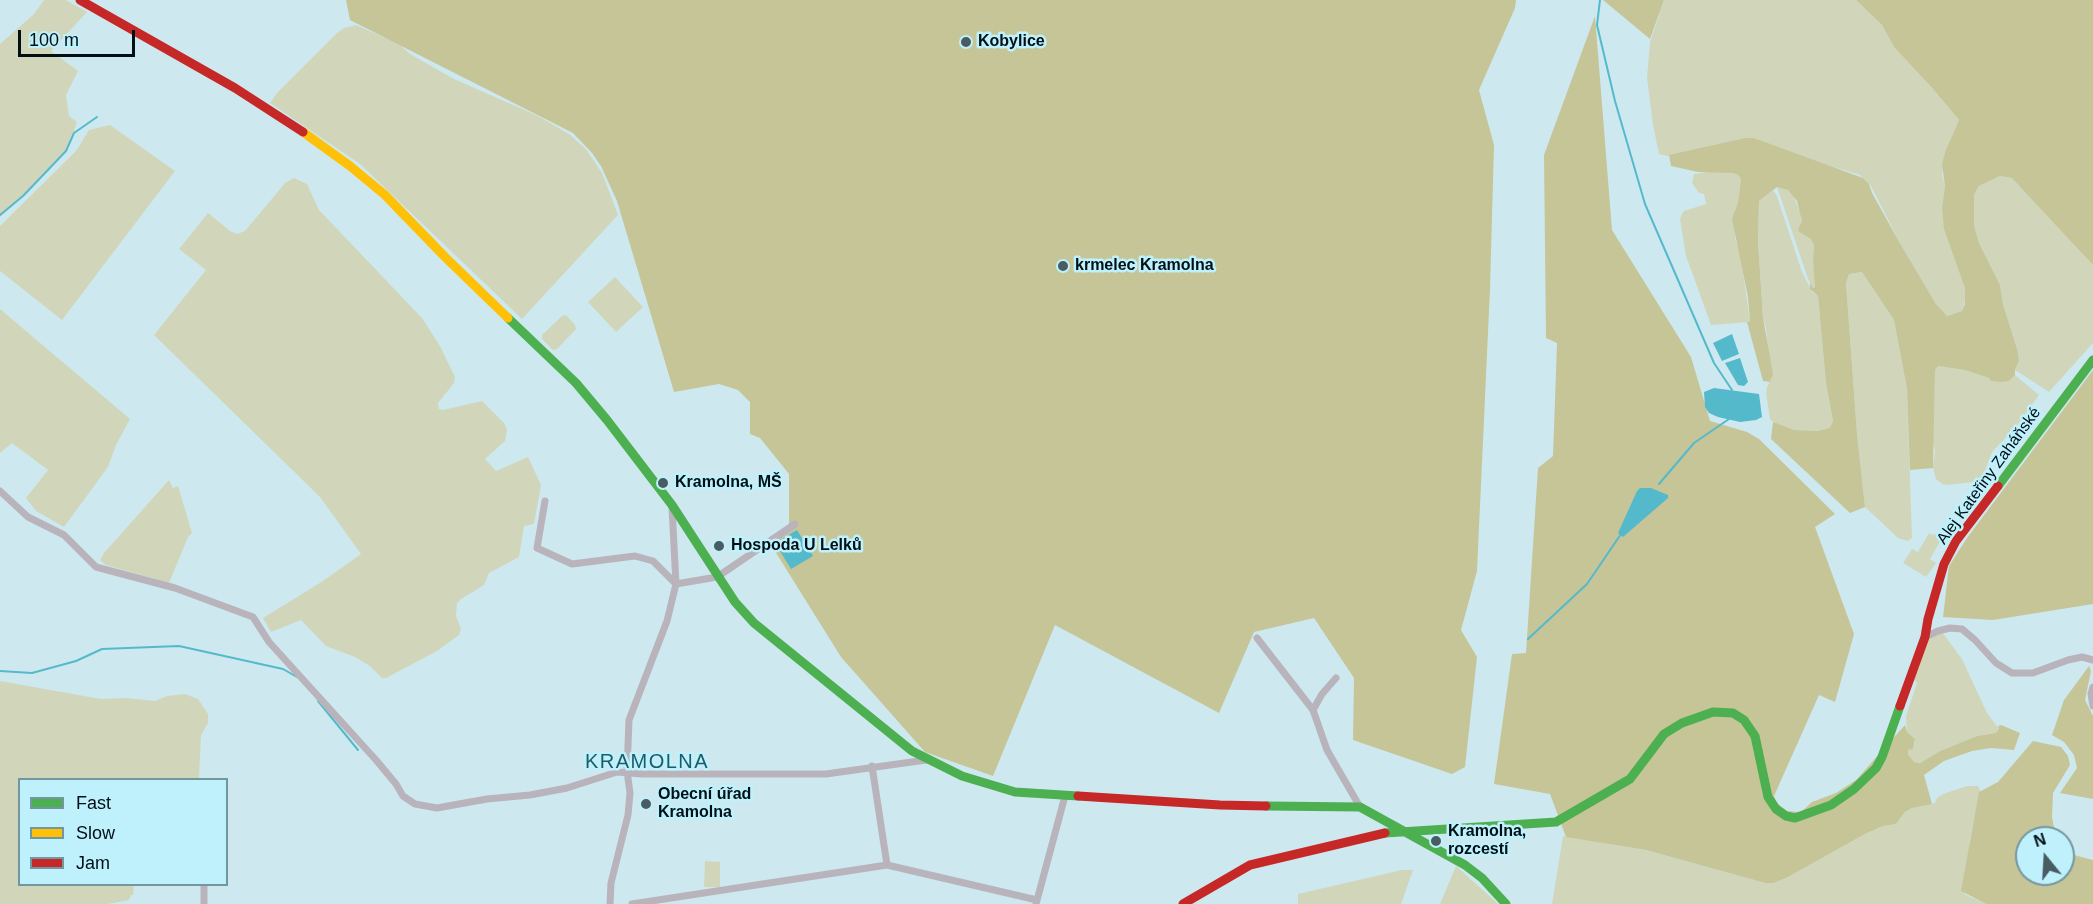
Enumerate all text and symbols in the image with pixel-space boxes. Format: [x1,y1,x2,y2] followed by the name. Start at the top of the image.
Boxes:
[21,18,138,56] scale bar
[29,30,79,50] text: 100 m
[978,32,1045,52] place label: Kobylice
[959,35,973,49] marker: Kobylice
[1075,256,1214,276] place label: krmelec Kramolna
[1056,259,1070,273] marker: krmelec Kramolna
[1933,404,2045,548] street label: Alej Kateřiny Zaháňské
[675,473,782,493] place label: Kramolna, MŠ
[656,476,670,490] marker: Kramolna, MŠ
[731,536,862,556] place label: Hospoda U Lelků
[712,539,726,553] marker: Hospoda U Lelků
[585,750,709,774] district label: KRAMOLNA
[18,778,228,886] legend
[658,785,751,823] place label: Obecní úřad Kramolna
[76,793,111,813] text: Fast
[639,797,653,811] marker: Obecní úřad Kramolna
[1448,822,1526,860] place label: Kramolna, rozcestí
[76,823,115,843] text: Slow
[2015,826,2075,886] north arrow
[2032,830,2048,850] text: N
[1429,834,1443,848] marker: Kramolna, rozcestí
[76,853,110,873] text: Jam

